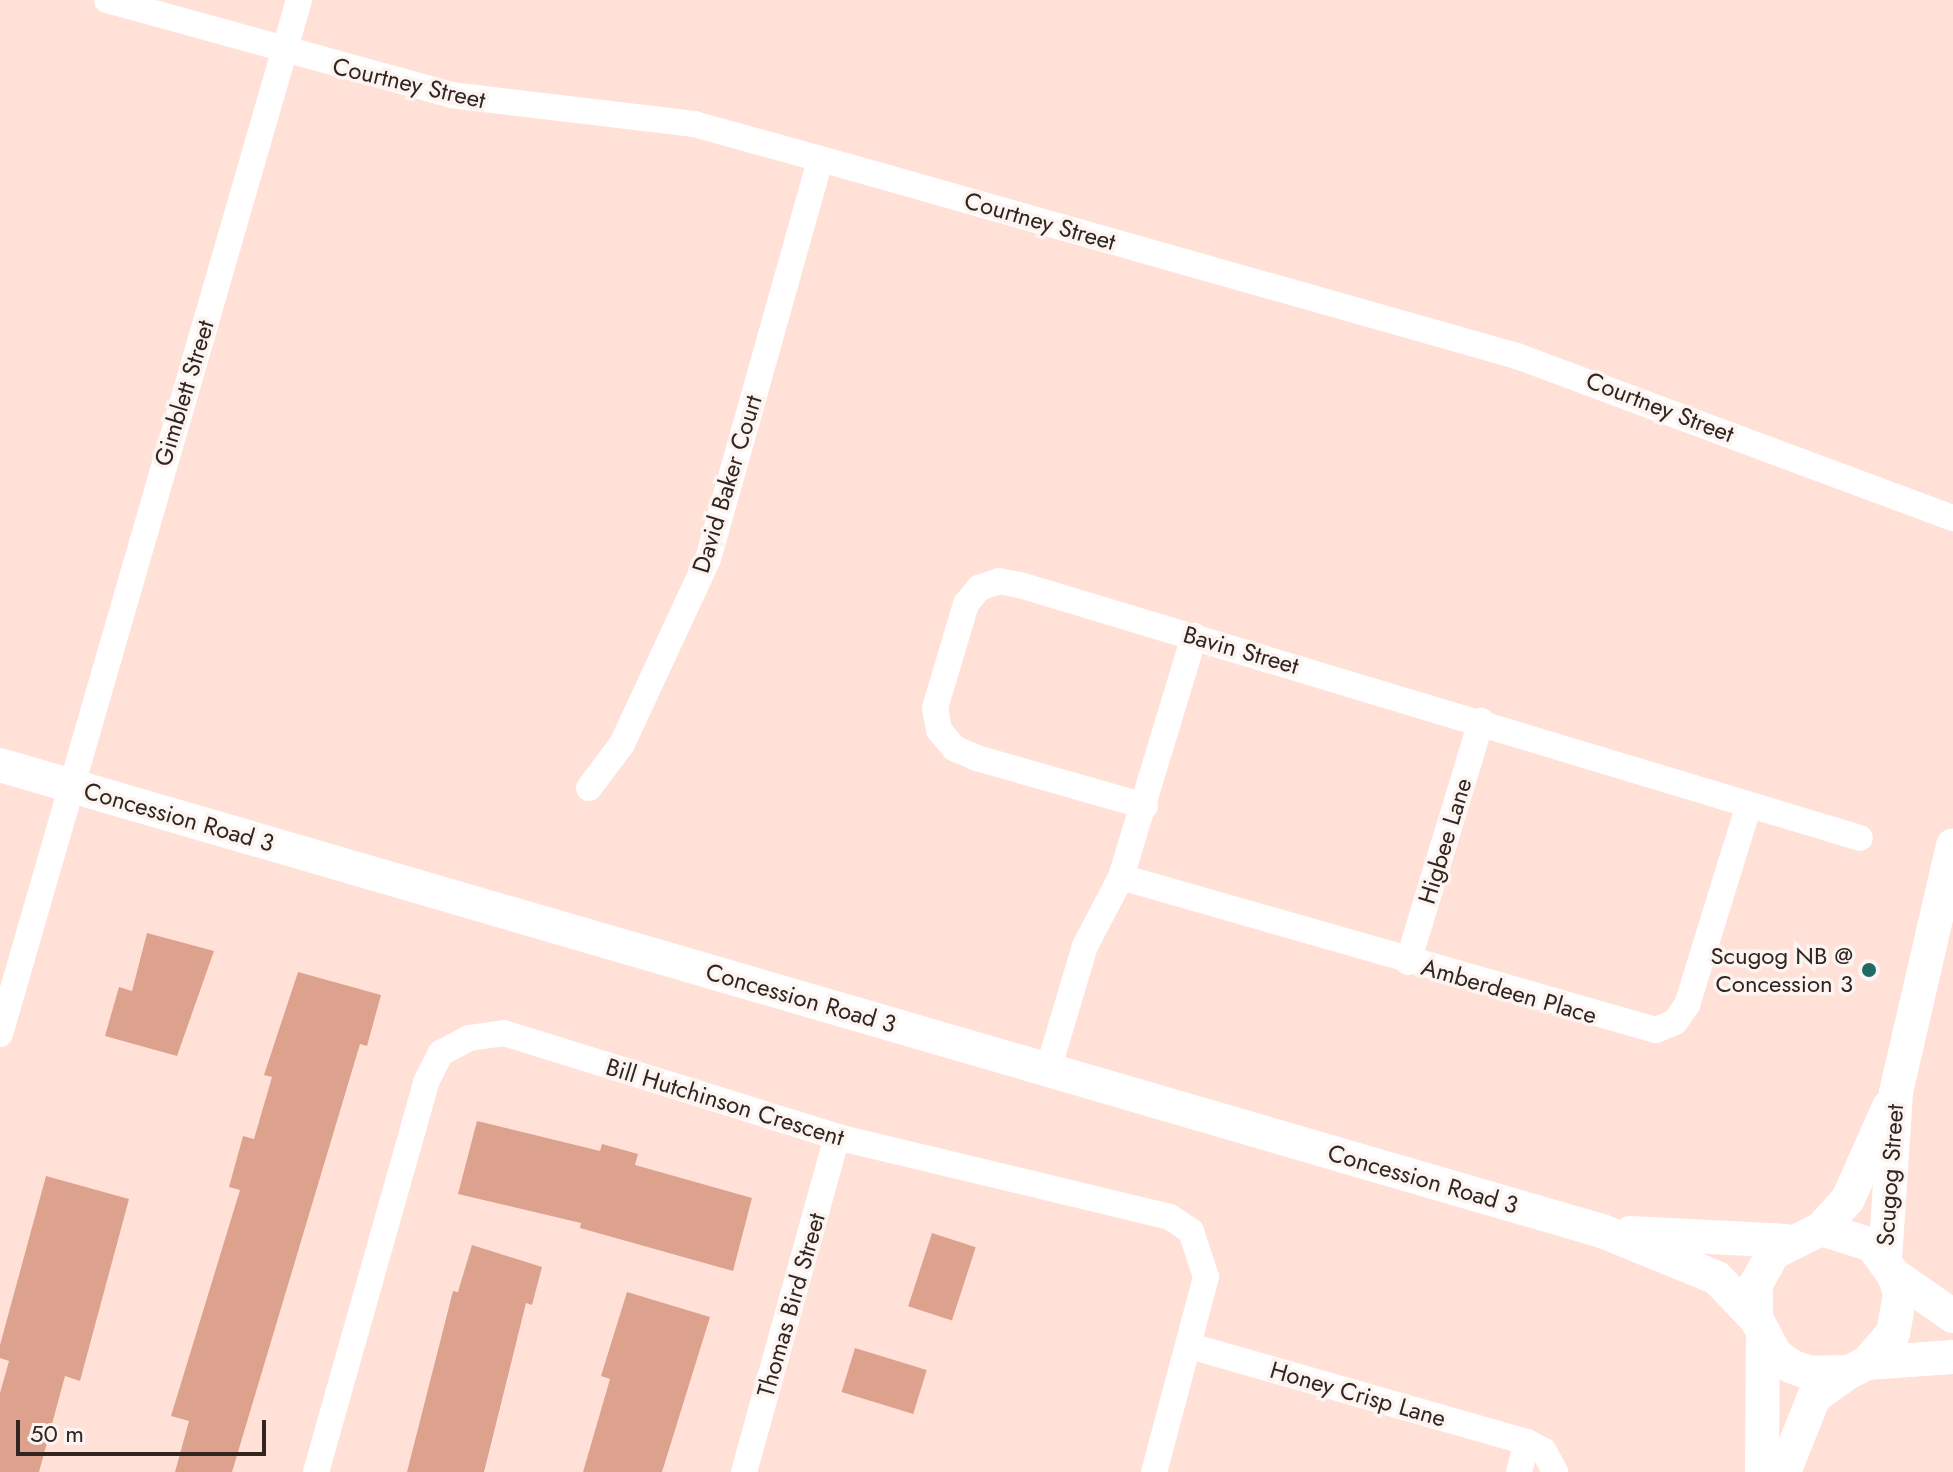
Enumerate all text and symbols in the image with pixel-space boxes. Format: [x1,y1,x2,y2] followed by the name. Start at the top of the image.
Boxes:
[330,51,488,115] street label: Courtney Street
[961,186,1119,256] street label: Courtney Street
[148,317,220,469] street label: Gimblett Street
[1582,366,1738,448] street label: Courtney Street
[686,392,768,576] street label: David Baker Court
[1180,620,1302,680] street label: Bavin Street
[1412,775,1478,907] street label: Higbee Lane
[81,776,277,858] street label: Concession Road 3
[1710,942,1853,998] place label: Scugog NB @ Concession 3
[1418,952,1600,1030] street label: Amberdeen Place
[703,957,899,1039] street label: Concession Road 3
[1860,961,1878,979] marker: Scugog NB @ Concession 3
[602,1052,848,1152] street label: Bill Hutchinson Crescent
[1871,1103,1909,1247] street label: Scugog Street
[1325,1138,1521,1220] street label: Concession Road 3
[751,1210,831,1400] street label: Thomas Bird Street
[1267,1355,1449,1433] street label: Honey Crisp Lane
[20,1404,270,1454] scale bar
[30,1416,84,1451] text: 50 m

